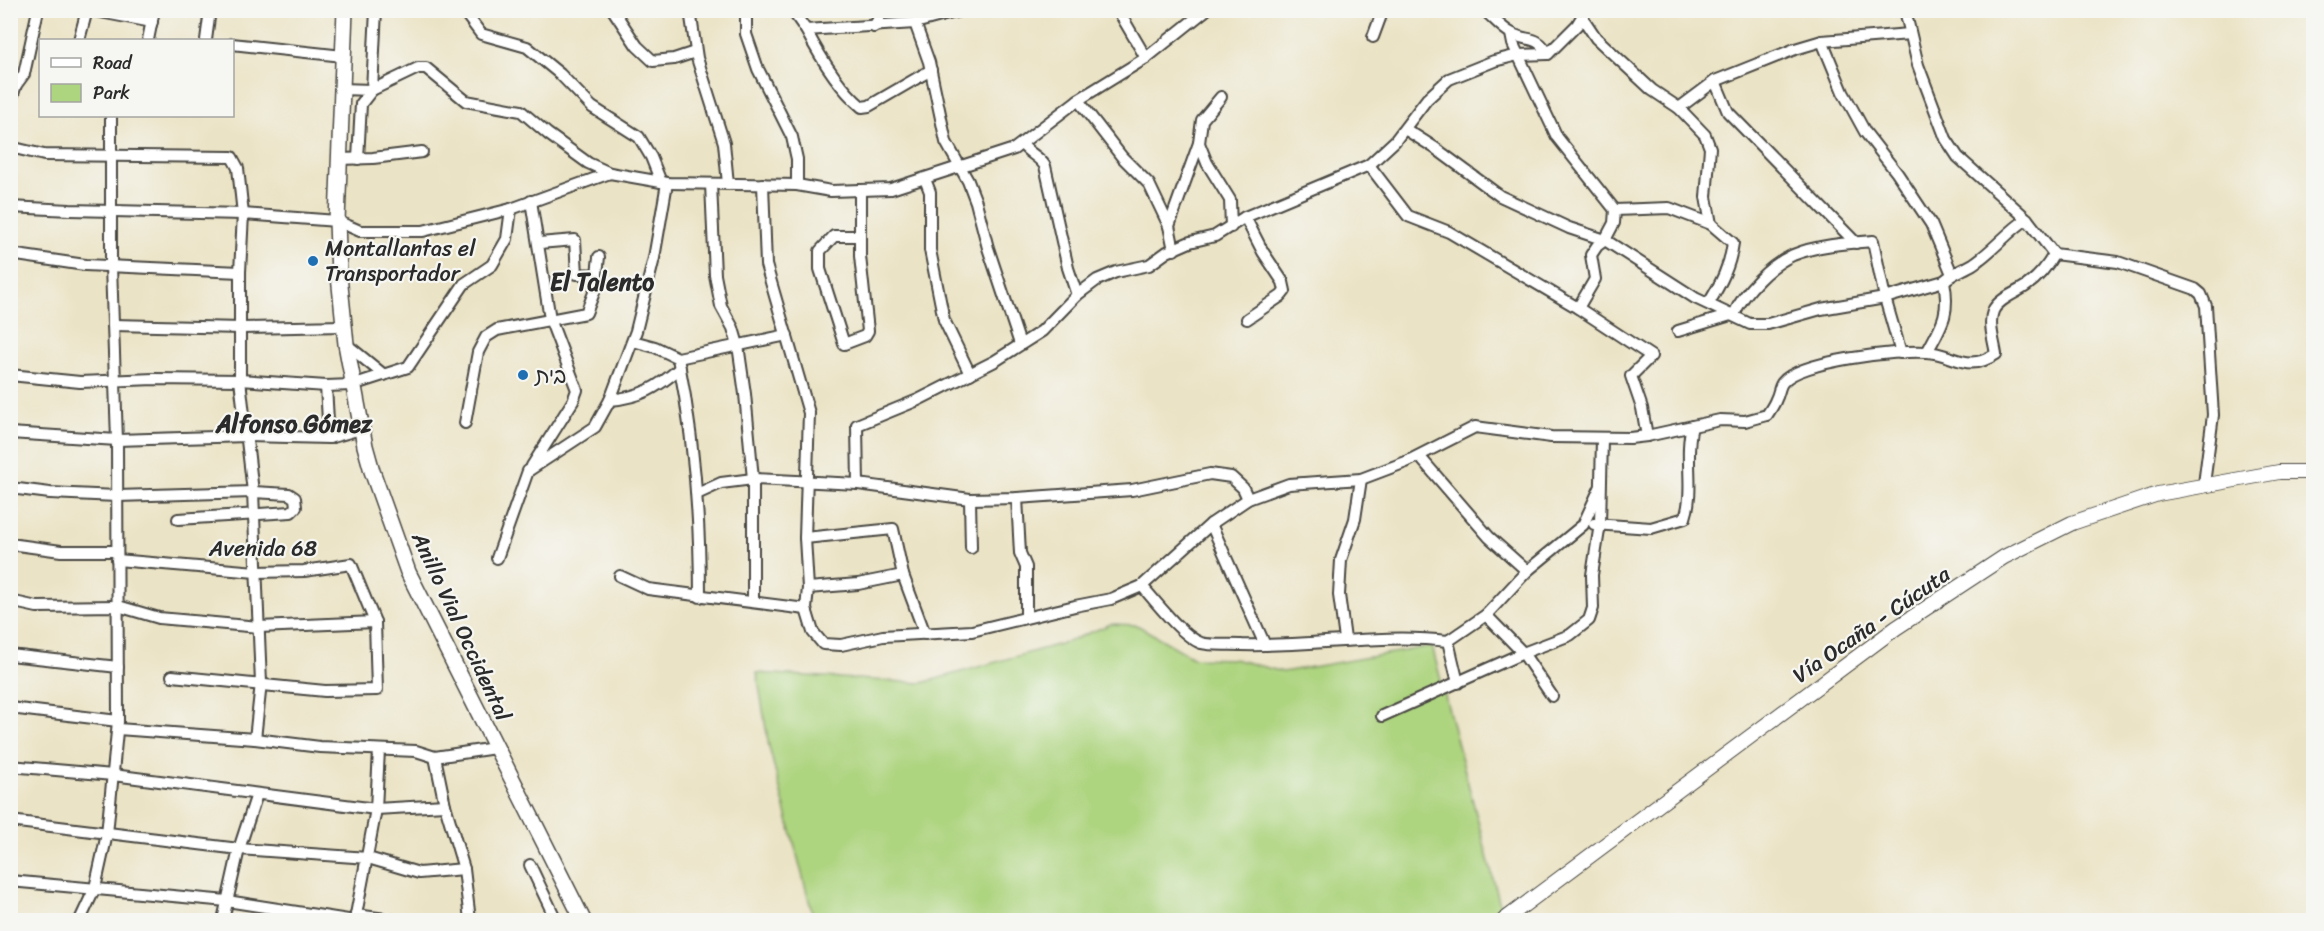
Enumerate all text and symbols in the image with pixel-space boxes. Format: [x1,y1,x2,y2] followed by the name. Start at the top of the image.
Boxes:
[39,39,234,117] legend
[93,47,133,79] text: Road
[93,77,130,109] text: Park
[325,229,476,293] place label: Montallantas el Transportador
[306,254,320,268] marker: Montallantas el Transportador
[550,261,654,303] district label: El Talento
[534,356,566,395] place label: בית
[516,368,530,382] marker: בית
[215,403,373,445] district label: Alfonso Gómez
[400,524,523,728] street label: Anillo Vial Occidental
[208,529,317,568] street label: Avenida 68
[1784,555,1959,694] street label: Vía Ocaña - Cúcuta

